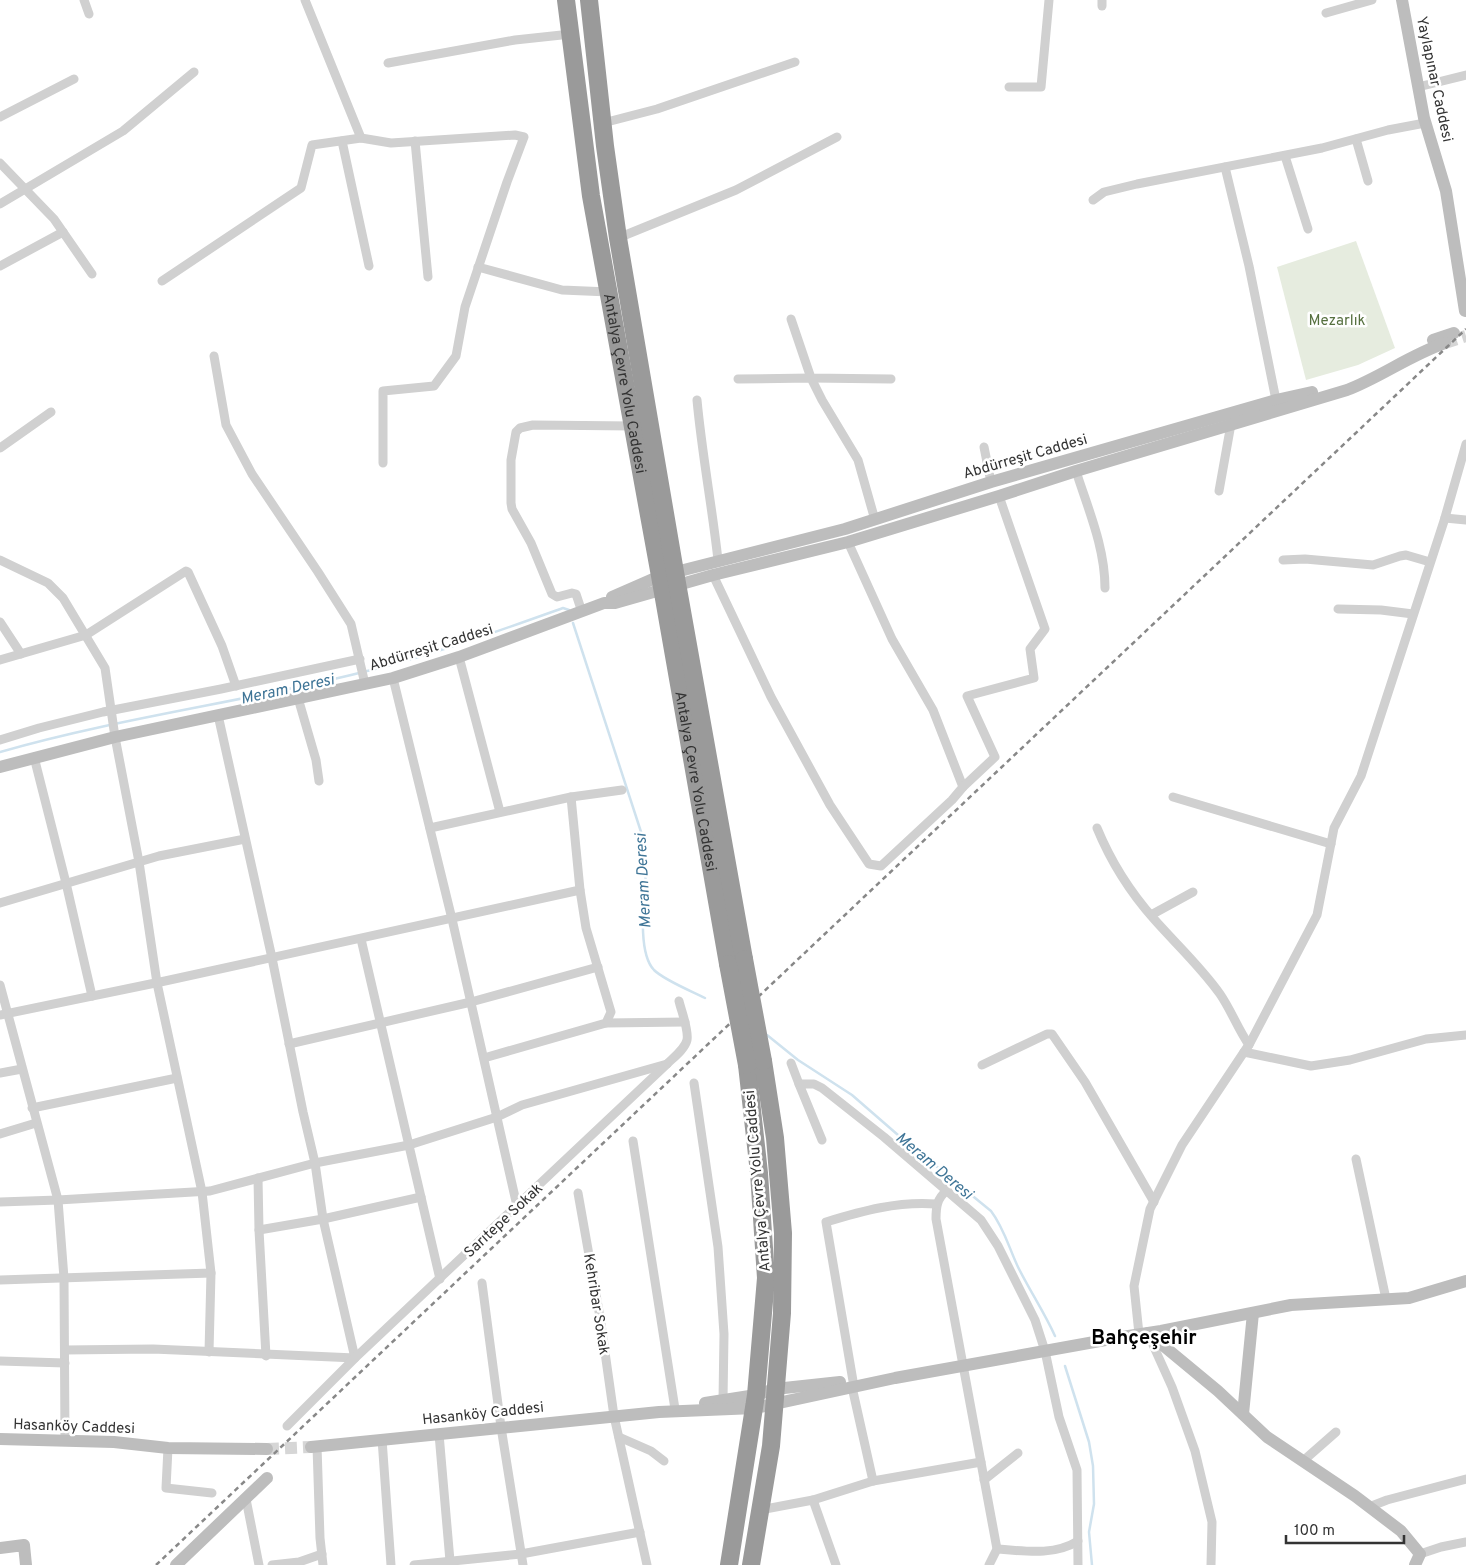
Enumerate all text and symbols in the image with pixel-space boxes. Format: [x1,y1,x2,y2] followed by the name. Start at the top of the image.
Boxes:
[1411,15,1456,144] street label: Yaylapınar Caddesi
[598,292,649,475] street label: Antalya Çevre Yolu Caddesi
[1308,312,1366,331] park label: Mezarlık
[961,431,1090,484] street label: Abdürreşit Caddesi
[367,621,496,676] street label: Abdürreşit Caddesi
[239,670,337,710] water label: Meram Deresi
[669,690,720,873] street label: Antalya Çevre Yolu Caddesi
[631,832,656,929] water label: Meram Deresi
[741,1089,776,1273] street label: Antalya Çevre Yolu Caddesi
[891,1128,977,1205] water label: Meram Deresi
[461,1180,548,1263] street label: Sarıtepe Sokak
[578,1252,613,1356] street label: Kehribar Sokak
[1091,1326,1197,1352] district label: Bahçeşehir
[422,1399,545,1430] street label: Hasanköy Caddesi
[13,1416,135,1439] street label: Hasanköy Caddesi
[1286,1512,1404,1544] scale bar
[1294,1522,1335,1541] text: 100 m

